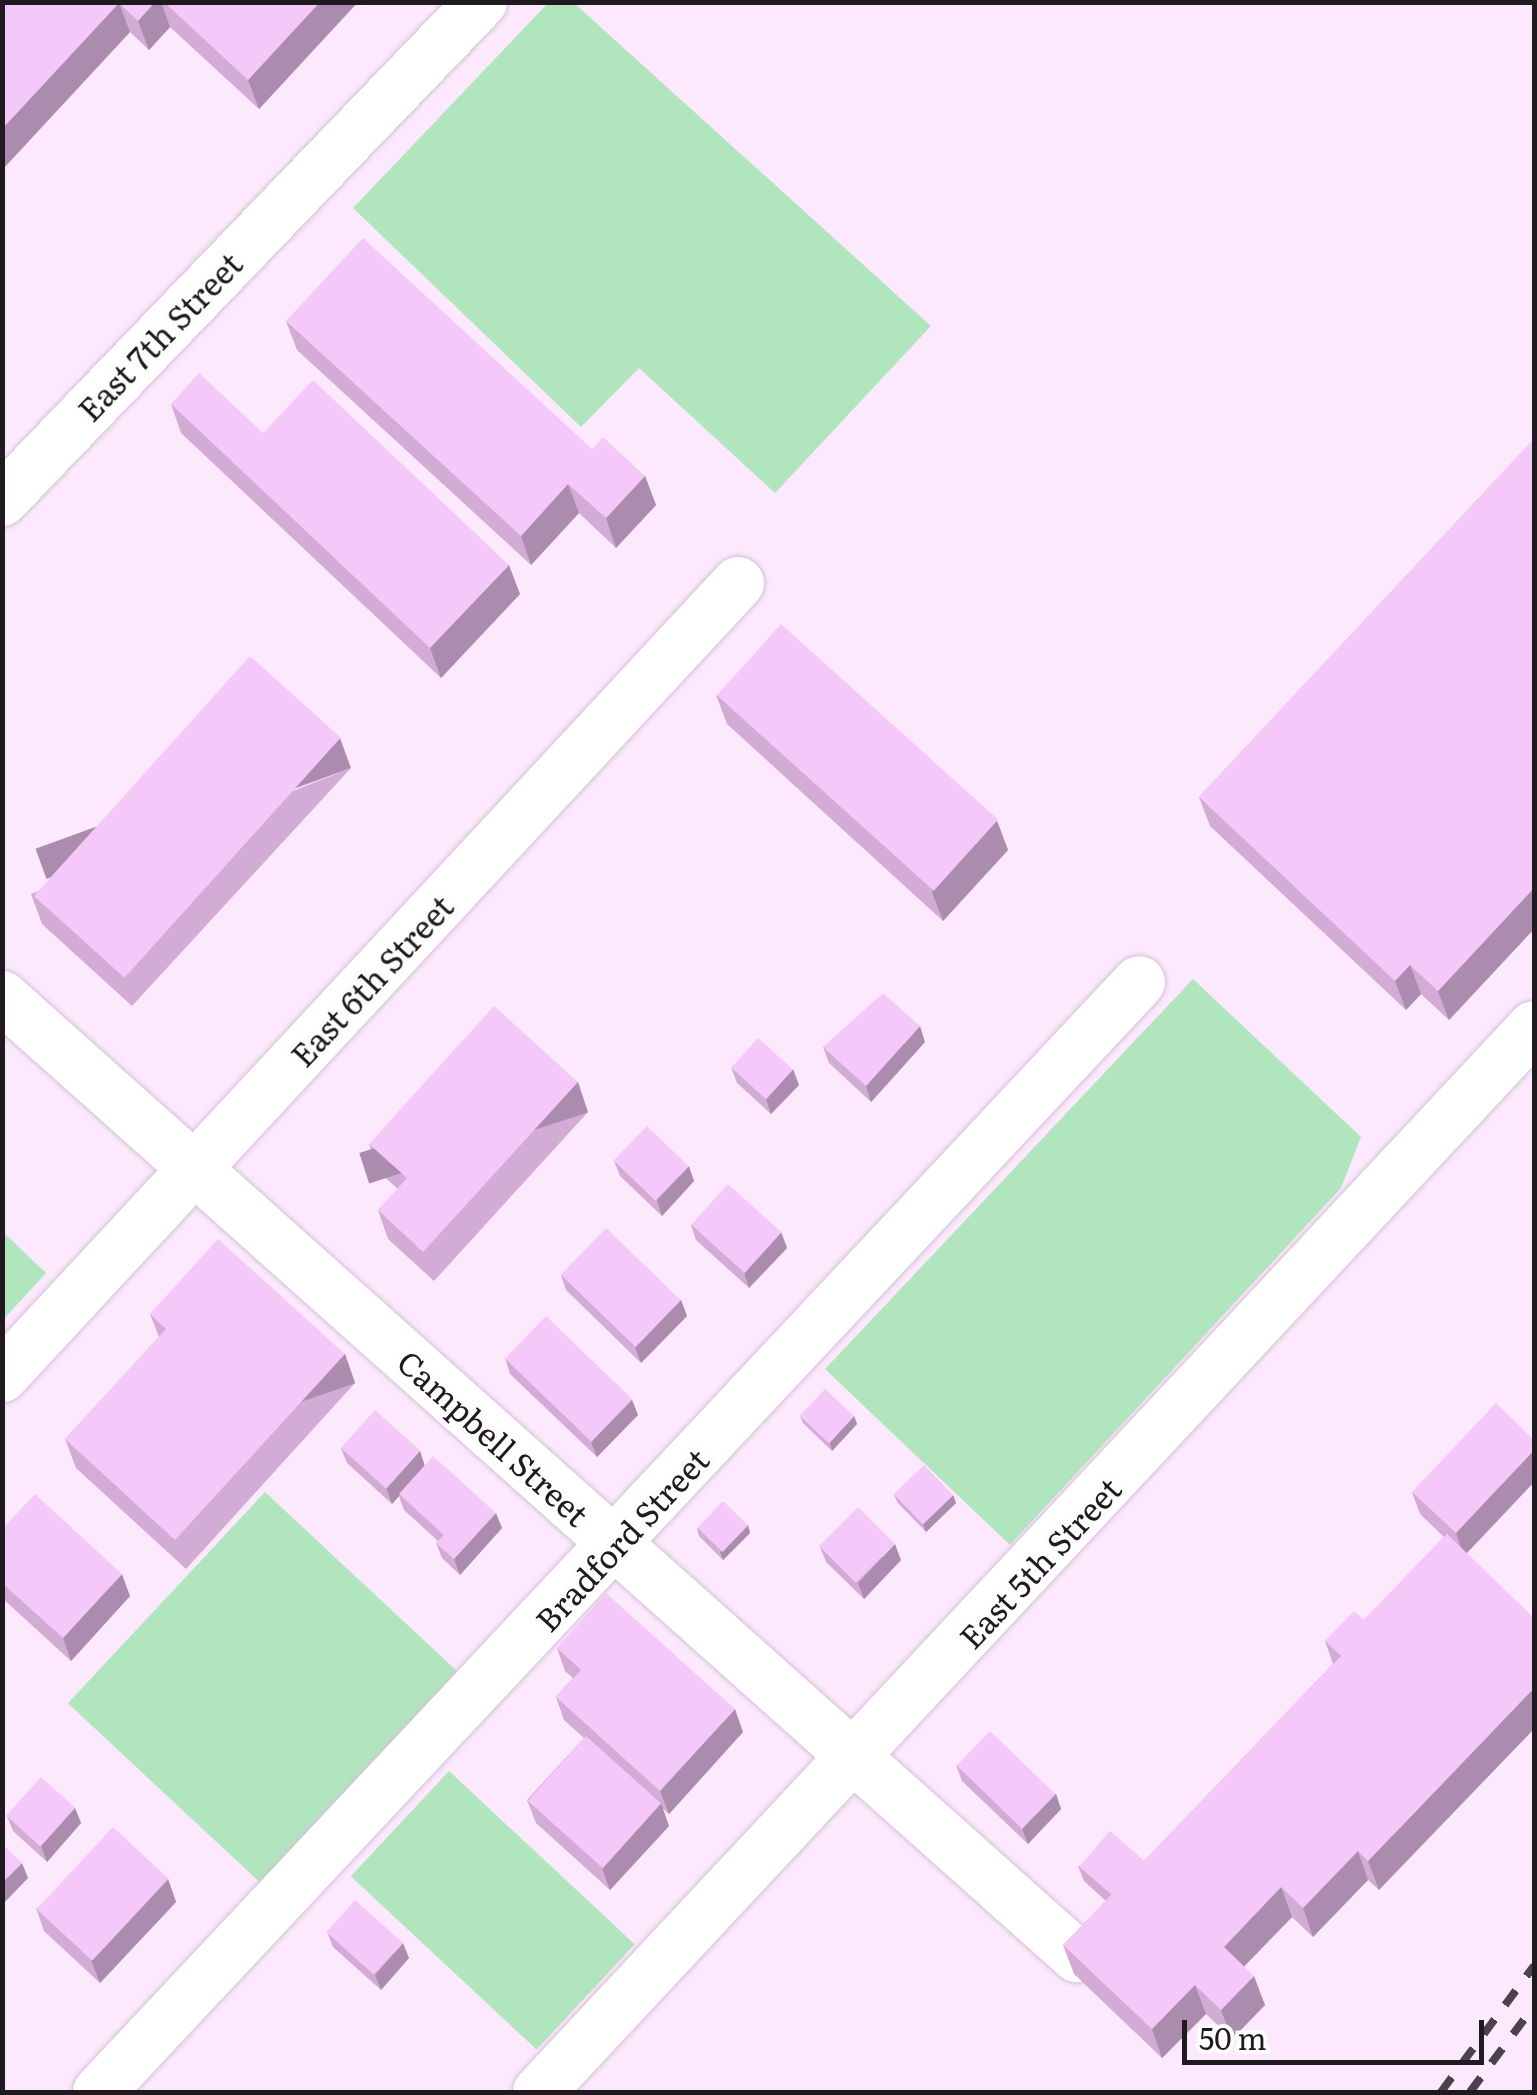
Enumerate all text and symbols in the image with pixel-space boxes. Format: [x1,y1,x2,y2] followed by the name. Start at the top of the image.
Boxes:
[69,244,249,428] street label: East 7th Street
[282,886,460,1074] street label: East 6th Street
[391,1341,597,1533] street label: Campbell Street
[527,1440,715,1638] street label: Bradford Street
[950,1469,1128,1655] street label: East 5th Street
[1187,2000,1490,2062] scale bar
[1199,2015,1267,2059] text: 50 m

